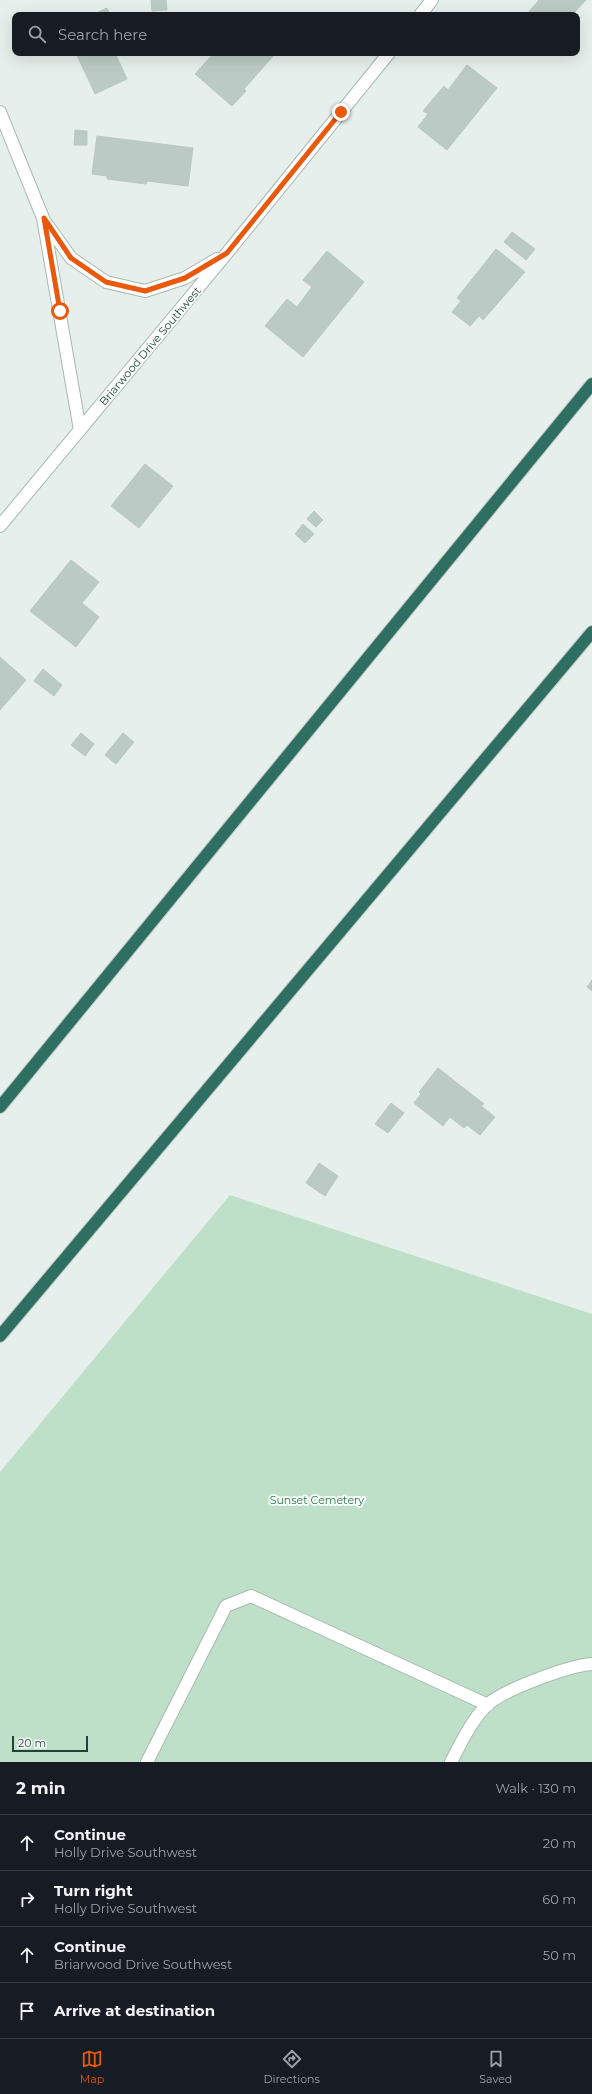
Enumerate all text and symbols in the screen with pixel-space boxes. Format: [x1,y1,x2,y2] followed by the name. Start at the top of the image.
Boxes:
[12,12,580,56] search box
[26,23,48,45] icon: search
[58,25,147,44] text: Search here
[332,103,350,121] route end
[96,283,204,408] street label: Briarwood Drive Southwest
[51,302,69,320] route start
[270,1493,364,1507] park label: Sunset Cemetery
[12,1734,88,1753] scale bar
[18,1736,46,1750] text: 20 m
[16,1778,66,1798] text: 2 min
[495,1780,576,1796] text: Walk · 130 m
[54,1825,126,1844] text: Continue
[16,1832,38,1854] icon: ahead
[543,1835,576,1851] text: 20 m
[54,1844,197,1860] text: Holly Drive Southwest
[54,1881,133,1900] text: Turn right
[16,1888,38,1910] icon: right
[542,1891,576,1907] text: 60 m
[54,1900,197,1916] text: Holly Drive Southwest
[54,1937,126,1956] text: Continue
[16,1944,38,1966] icon: ahead
[543,1947,576,1963] text: 50 m
[54,1956,232,1972] text: Briarwood Drive Southwest
[16,2000,38,2022] icon: arrive
[54,2001,215,2020] text: Arrive at destination
[80,2048,104,2086] tab: Map
[264,2048,320,2086] tab: Directions
[479,2048,512,2086] tab: Saved

